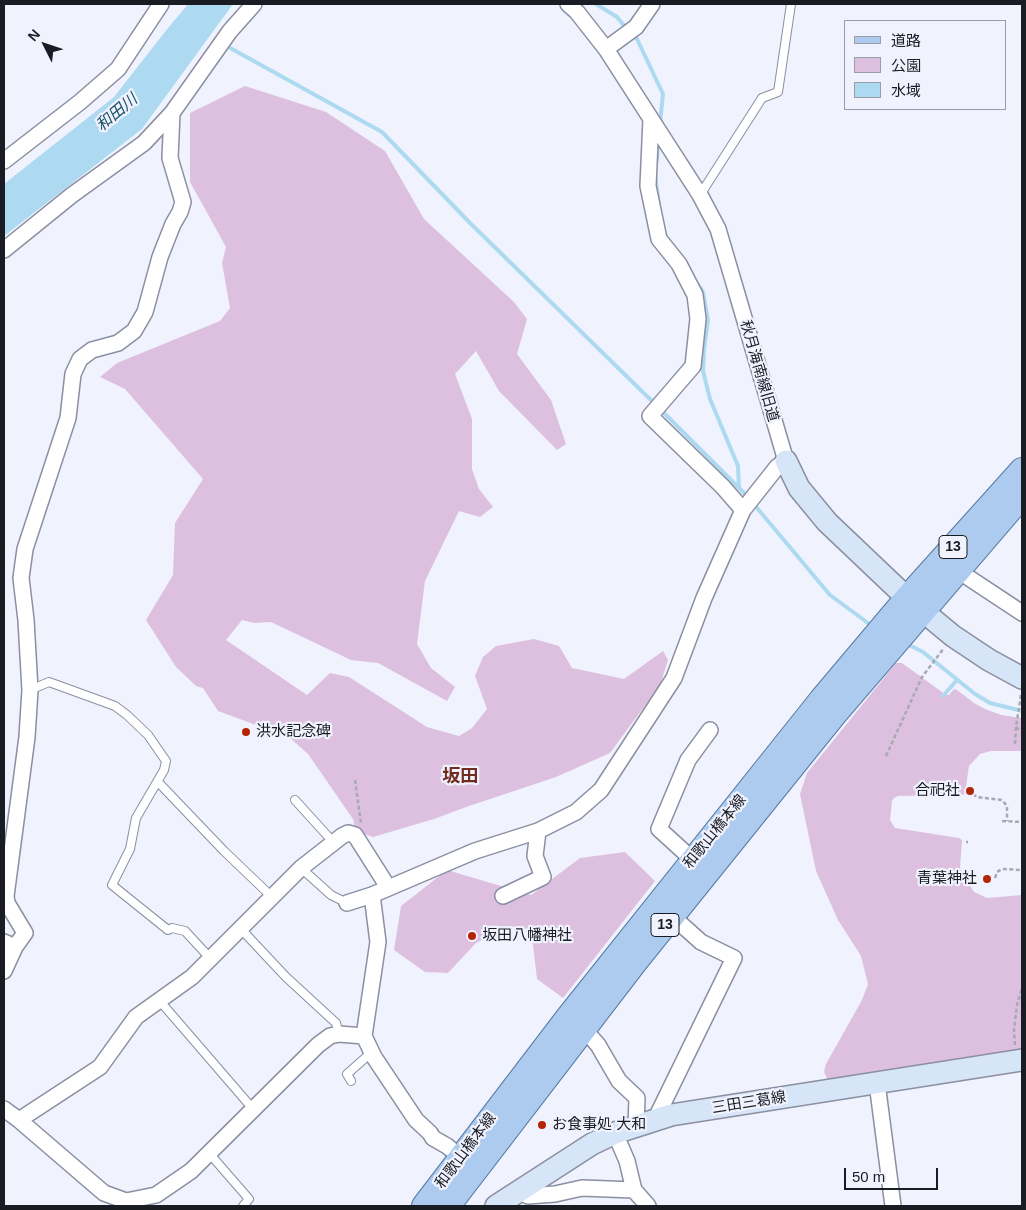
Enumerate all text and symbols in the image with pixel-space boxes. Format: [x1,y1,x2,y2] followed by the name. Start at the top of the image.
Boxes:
[20,20,70,70] north arrow
[844,20,1006,110] legend
[24,26,43,44] text: N
[891,32,921,49] text: 道路
[891,57,921,74] text: 公園
[891,82,921,99] text: 水域
[92,90,142,136] water label: 和田川
[736,318,782,424] street label: 秋月海南線旧道
[939,536,967,558] road number: 13
[256,723,331,741] place label: 洪水記念碑
[240,726,252,738] marker: 洪水記念碑
[442,766,478,788] district label: 坂田
[915,782,960,800] place label: 合祀社
[964,785,976,797] marker: 合祀社
[680,791,750,873] street label: 和歌山橋本線
[917,870,977,888] place label: 青葉神社
[981,873,993,885] marker: 青葉神社
[651,914,679,936] road number: 13
[482,927,572,945] place label: 坂田八幡神社
[466,930,478,942] marker: 坂田八幡神社
[711,1088,787,1118] street label: 三田三葛線
[432,1110,500,1192] street label: 和歌山橋本線
[552,1116,646,1134] place label: お食事処 大和
[536,1119,548,1131] marker: お食事処 大和
[846,1158,940,1190] scale bar
[852,1168,885,1185] text: 50 m

